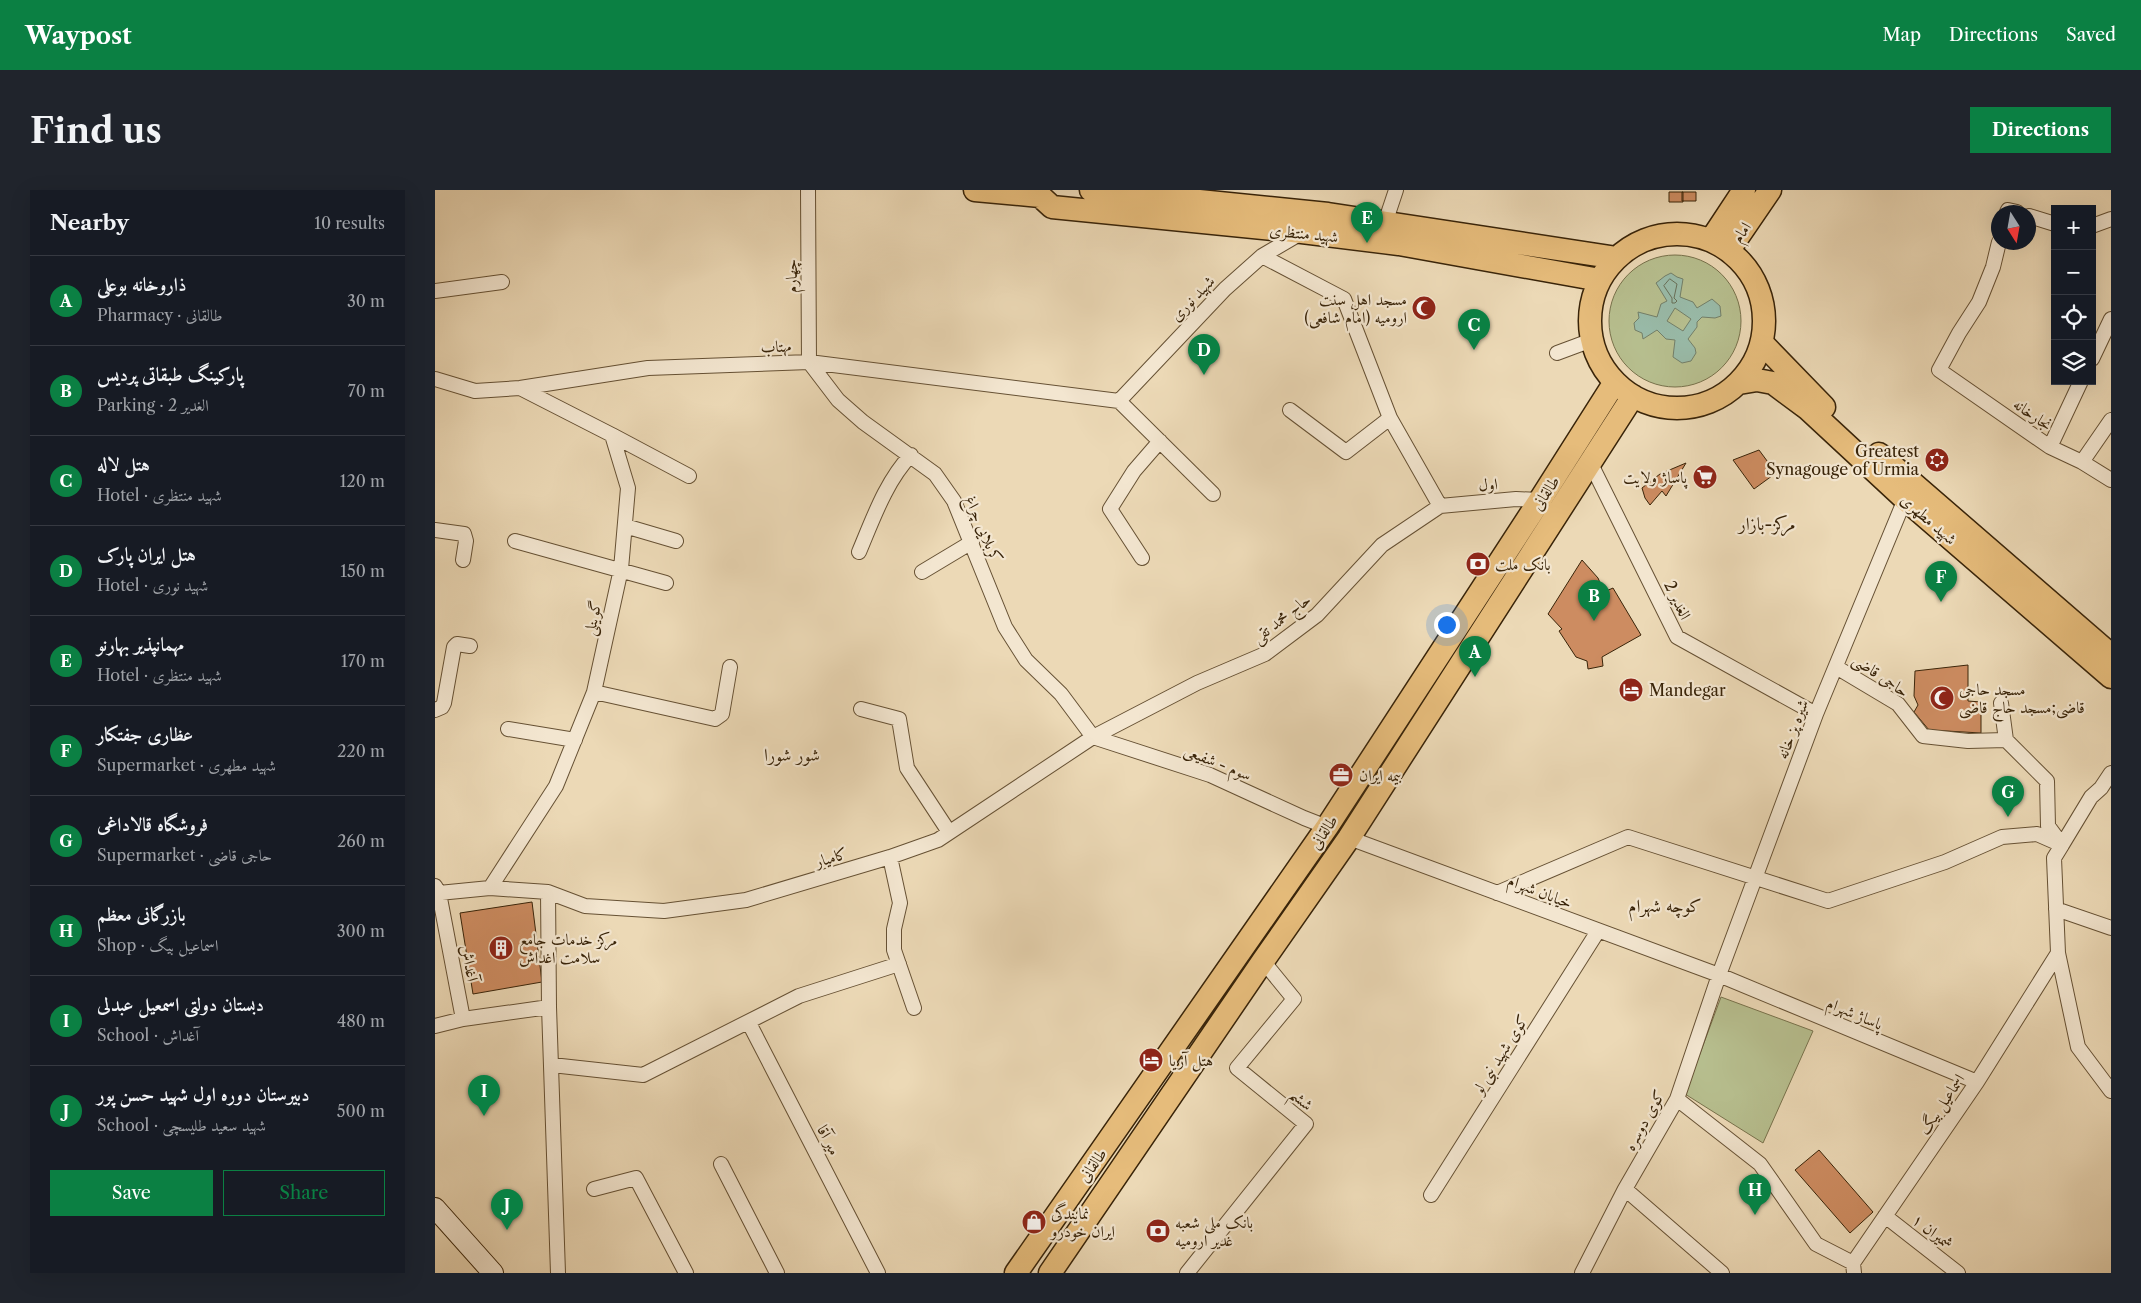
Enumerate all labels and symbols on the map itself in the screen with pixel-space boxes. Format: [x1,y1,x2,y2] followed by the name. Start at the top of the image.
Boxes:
[1351,202,1383,243] pin: E
[1991,205,2036,250] north arrow
[1727,218,1759,249] street label: امام
[1268,219,1339,248] street label: شهید منتظری
[781,259,806,293] street label: چهارم
[1165,271,1219,326] street label: شهید نوری
[1304,289,1407,332] place label: مسجد اهل سنت ارومیه (امام شافعی)
[1411,295,1437,321] mosque icon: مسجد اهل سنت ارومیه (امام شافعی)
[1458,309,1490,350] pin: C
[1188,334,1220,375] pin: D
[760,335,792,358] street label: مهتاب
[2010,394,2056,434] street label: نجارخانه
[1766,441,1920,479] place label: Greatest Synagouge of Urmia
[1924,447,1950,473] synagogue icon: Greatest Synagouge of Urmia
[1692,464,1718,490] supermarket icon: پاساژ ولایت
[1623,467,1688,489] place label: پاساژ ولایت
[1527,472,1563,514] street label: طالقانی
[1477,473,1499,495] street label: اول
[1896,489,1961,549] street label: شهید مطهری
[957,492,1007,567] street label: کربلایی چراغ
[1737,513,1795,537] district label: مرکز-بازار
[1465,551,1491,577] bank icon: بانک ملت
[1495,554,1551,574] place label: بانک ملت
[1925,561,1957,602] pin: F
[1660,577,1696,623] street label: 2 الغدیر
[1578,580,1610,621] pin: B
[1248,589,1317,651] street label: حاج محمد تقی
[579,599,607,638] street label: گوینلی
[1434,612,1460,638] your location
[1459,636,1491,677] pin: A
[1848,649,1913,703] street label: حاجی قاضی
[1618,677,1644,703] hotel icon: Mandegar
[1959,679,2085,722] place label: مسجد حاجی قاضی;مسجد حاج قاضی
[1649,680,1726,700] place label: Mandegar
[1929,685,1955,711] mosque icon: مسجد حاجی قاضی;مسجد حاج قاضی
[1771,696,1813,762] street label: شیره پز خانه
[1180,739,1255,789] street label: سوم - شفیعی
[764,744,820,766] district label: شور شورا
[1328,762,1354,788] office icon: بیمه ایران
[1359,765,1402,785] place label: بیمه ایران
[1992,776,2024,817] pin: G
[1304,811,1342,853] street label: طالقانی
[811,843,849,872] street label: کامیار
[1503,870,1575,917] street label: خیابان شهرام
[1628,895,1702,922] district label: کوچه شهرام
[519,929,617,967] place label: مرکز خدمات جامع سلامت اغداش
[488,935,514,961] building icon: مرکز خدمات جامع سلامت اغداش
[457,943,484,984] street label: آغداش
[1822,992,1887,1039] street label: پاساژ شهرام
[1467,1011,1535,1101] street label: کوی شهید نبی لو
[1138,1047,1164,1073] hotel icon: هتل آریا
[1169,1050,1213,1072] place label: هتل آریا
[1913,1070,1970,1139] street label: اسماعیل بیگ
[468,1075,500,1116] pin: I
[1282,1084,1318,1120] street label: ششم
[1619,1086,1670,1154] street label: کوی دوسره
[813,1122,845,1158] street label: میر آقا
[1073,1144,1111,1186] street label: طالقانی
[1739,1174,1771,1215] pin: H
[491,1189,523,1230] pin: J
[1049,1201,1115,1242] place label: نمایندگی ایران خودرو
[1021,1209,1047,1235] shop icon: نمایندگی ایران خودرو
[1909,1209,1957,1253] street label: شمیران ۱
[1175,1212,1253,1250] place label: بانک ملی شعبه غدیر ارومیه
[1145,1218,1171,1244] bank icon: بانک ملی شعبه غدیر ارومیه

